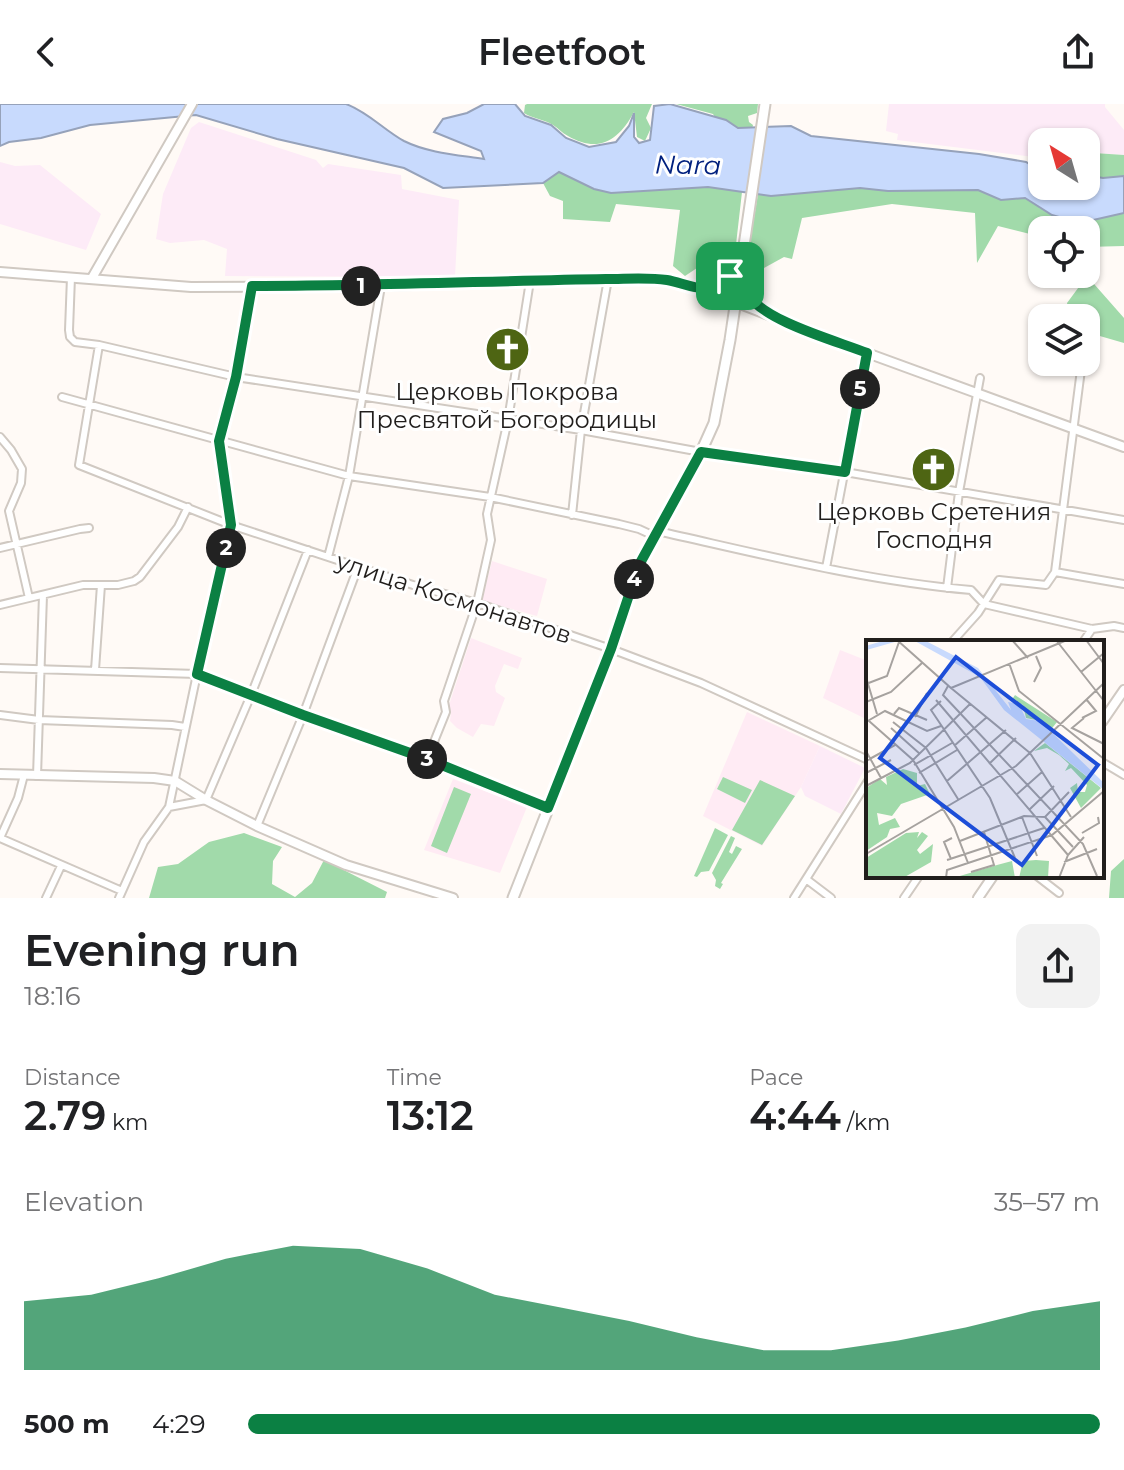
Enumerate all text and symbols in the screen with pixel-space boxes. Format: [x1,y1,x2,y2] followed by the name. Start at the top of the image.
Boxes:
[24,30,68,74] icon: back
[478,30,646,74] text: Fleetfoot
[1056,30,1100,74] icon: share
[1028,128,1100,200] north arrow
[1028,128,1100,376] map controls
[654,148,722,182] water label: Nara
[1028,216,1100,288] button: locate
[696,242,764,310] pin
[708,254,752,298] icon: arrive
[341,266,381,306] pin: 1
[357,272,365,299] text: 1
[1028,304,1100,376] button: layers
[483,325,531,373] church icon: Церковь Покрова Пресвятой Богородицы
[840,369,880,409] pin: 5
[853,375,867,402] text: 5
[357,377,657,434] place label: Церковь Покрова Пресвятой Богородицы
[910,445,958,493] church icon: Церковь Сретения Господня
[817,497,1051,554] place label: Церковь Сретения Господня
[206,528,246,568] pin: 2
[220,534,232,561] text: 2
[332,546,575,650] street label: улица Космонавтов
[614,559,654,599] pin: 4
[626,565,642,592] text: 4
[866,640,1104,878] inset map
[407,739,447,779] pin: 3
[420,745,434,772] text: 3
[24,923,300,977] text: Evening run
[1016,924,1100,1008] button: share
[24,980,81,1012] text: 18:16
[24,1064,121,1091] text: Distance
[387,1064,442,1091] text: Time
[749,1064,803,1091] text: Pace
[24,1091,106,1140] text: 2.79
[387,1091,473,1140] text: 13:12
[749,1091,841,1140] text: 4:44
[106,1109,148,1136] text: km
[841,1109,890,1136] text: /km
[24,1186,144,1218] text: Elevation
[994,1186,1100,1218] text: 35–57 m
[24,1408,109,1440] text: 500 m
[152,1408,205,1440] text: 4:29

